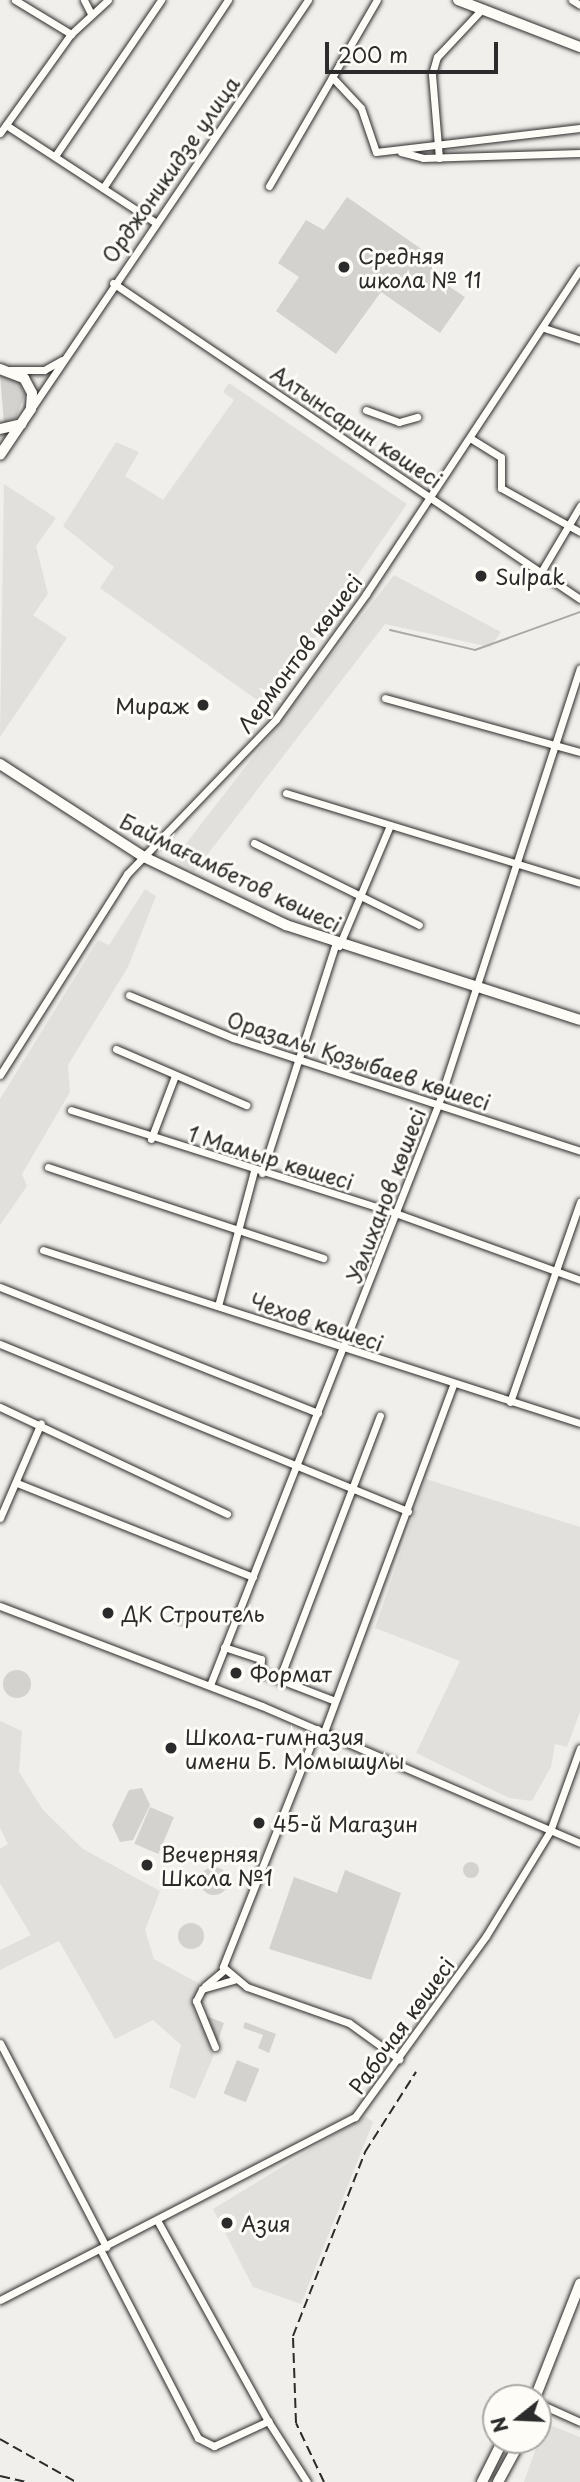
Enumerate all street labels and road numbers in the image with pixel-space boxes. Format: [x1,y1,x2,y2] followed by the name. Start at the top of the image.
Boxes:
[96,71,244,267] street label: Орджоникидзе улица
[266,359,448,493] street label: Алтынсарин көшесі
[232,569,366,737] street label: Лермонтов көшесі
[117,808,345,936] street label: Баймағамбетов көшесі
[225,1006,493,1114] street label: Оразалы Қозыбаев көшесі
[340,1104,430,1286] street label: Уәлиханов көшесі
[185,1120,357,1194] street label: 1 Мамыр көшесі
[248,1287,386,1355] street label: Чехов көшесі
[343,1952,459,2098] street label: Рабочая көшесі

